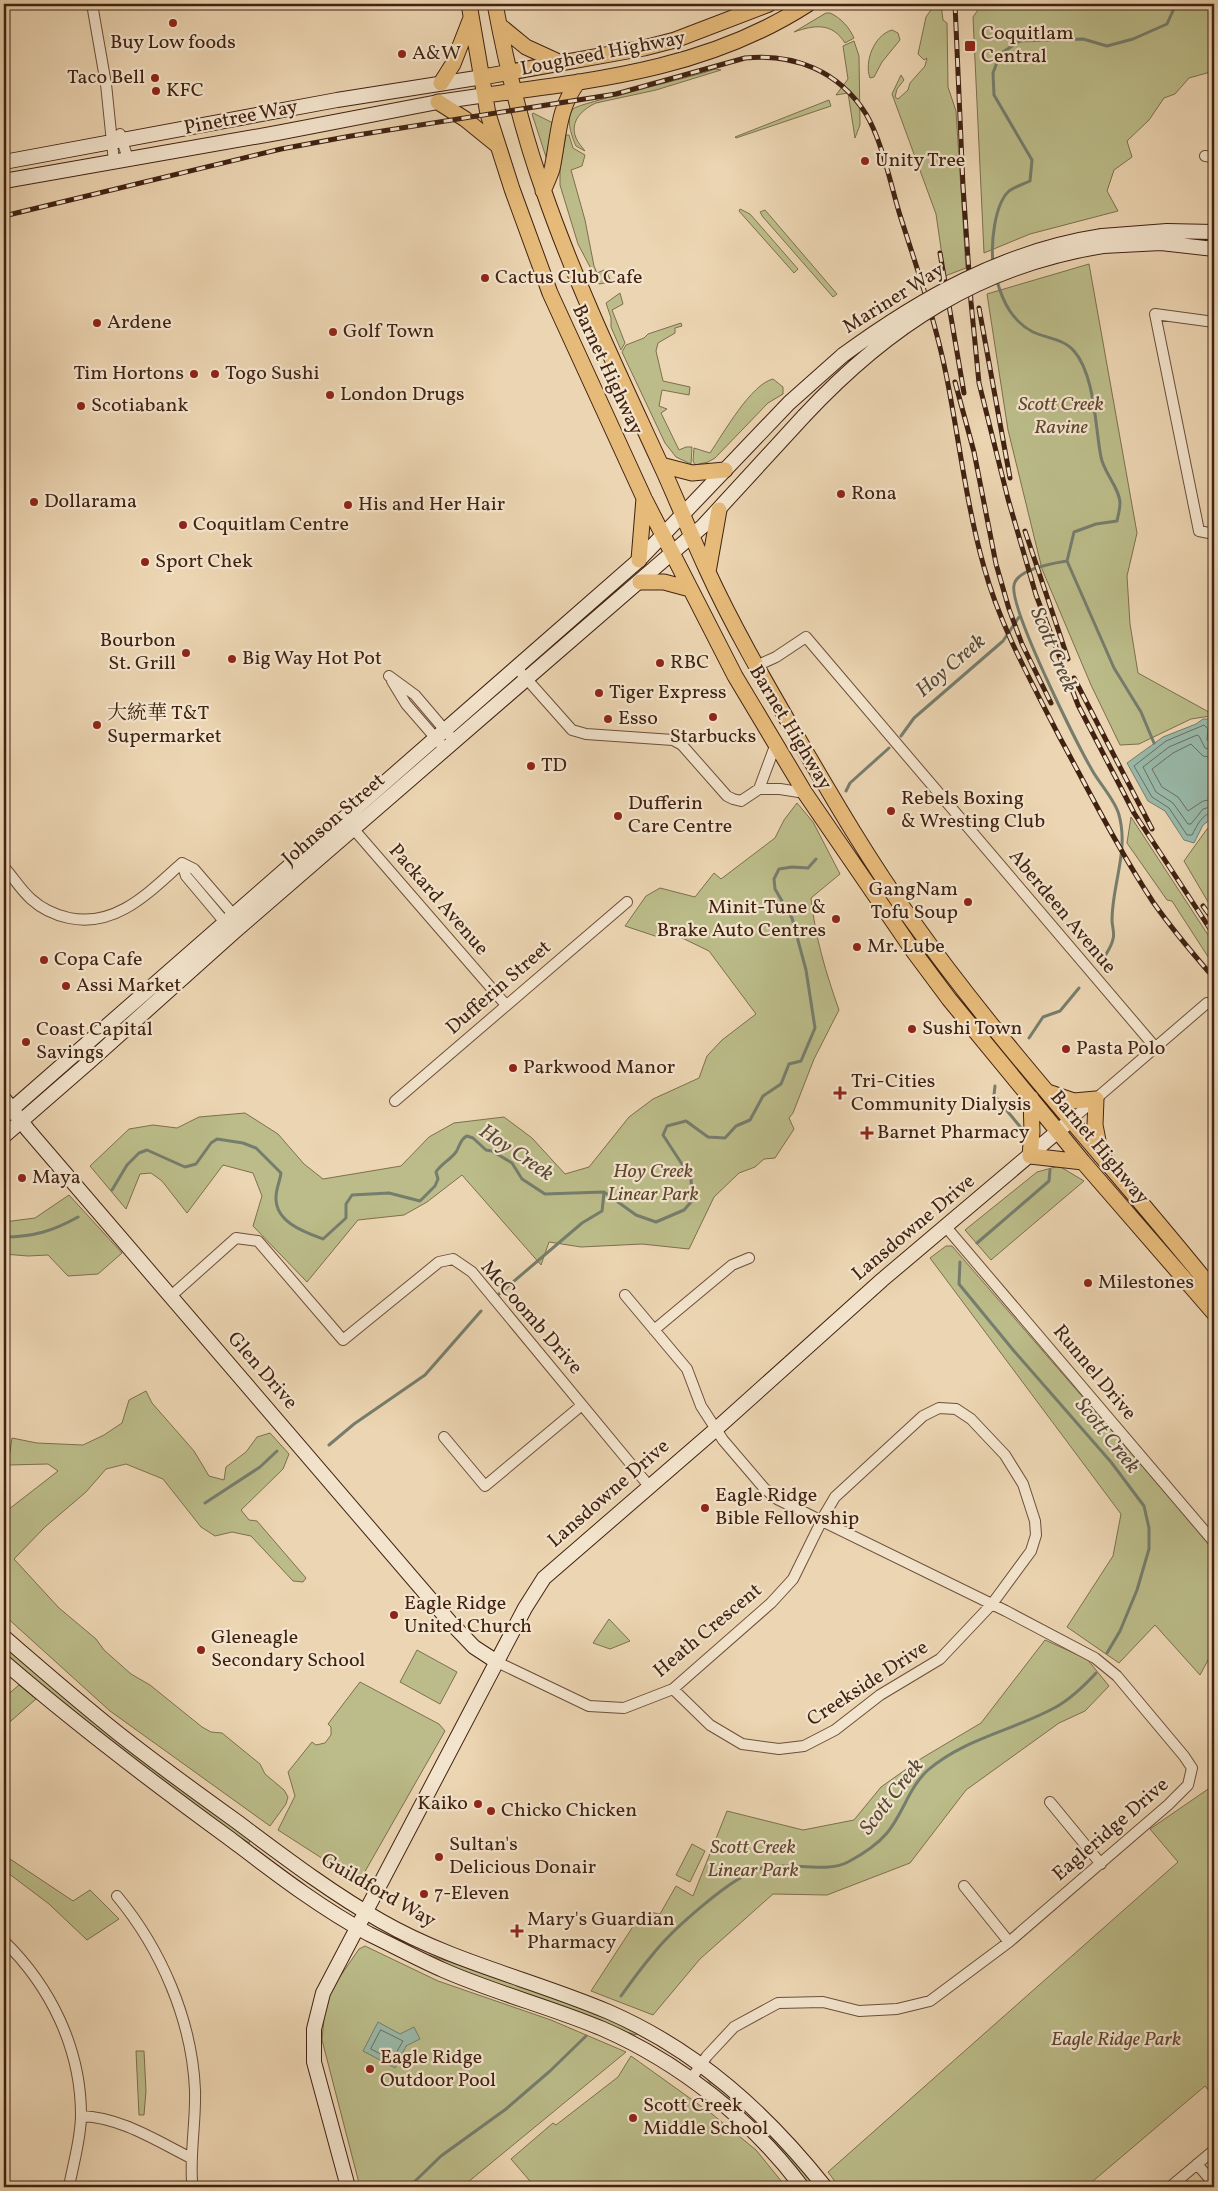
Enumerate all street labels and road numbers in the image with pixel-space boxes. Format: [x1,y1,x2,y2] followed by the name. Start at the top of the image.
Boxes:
[518,24,688,84] street label: Lougheed Highway
[182,93,301,143] street label: Pinetree Way
[838,257,950,341] street label: Mariner Way
[564,300,650,440] street label: Barnet Highway
[742,660,838,796] street label: Barnet Highway
[276,767,392,873] street label: Johnson Street
[382,838,494,962] street label: Packard Avenue
[1002,844,1122,980] street label: Aberdeen Avenue
[440,934,558,1042] street label: Dufferin Street
[1043,1085,1155,1211] street label: Barnet Highway
[846,1168,982,1288] street label: Lansdowne Drive
[474,1255,588,1381] street label: McCoomb Drive
[1046,1319,1142,1427] street label: Runnel Drive
[220,1326,304,1416] street label: Glen Drive
[542,1433,676,1555] street label: Lansdowne Drive
[648,1577,768,1685] street label: Heath Crescent
[802,1634,934,1734] street label: Creekside Drive
[1047,1772,1175,1888] street label: Eagleridge Drive
[315,1847,441,1935] street label: Guildford Way

